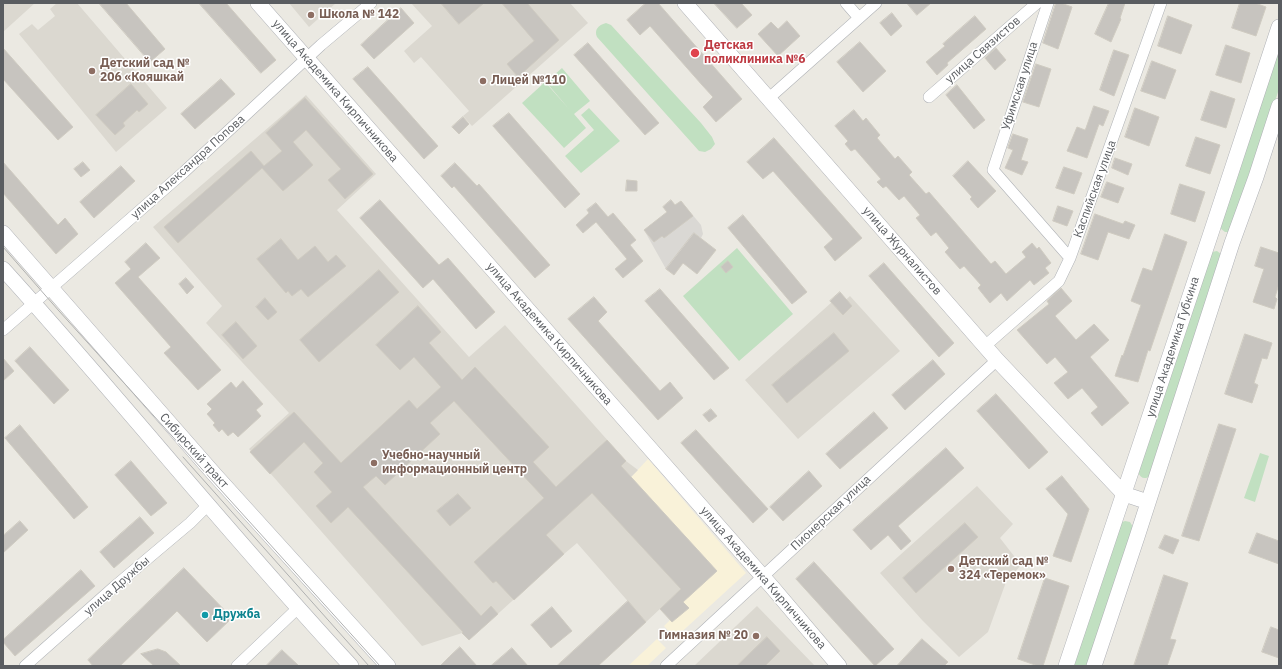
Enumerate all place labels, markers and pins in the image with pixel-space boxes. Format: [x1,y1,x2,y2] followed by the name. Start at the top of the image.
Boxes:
[319,8,399,22] place label: Школа № 142
[306,10,316,20] marker: Школа № 142
[704,39,806,67] place label: Детская поликлиника №6
[689,47,701,59] marker: Детская поликлиника №6
[100,57,190,85] place label: Детский сад № 206 «Кояшкай
[87,66,97,76] marker: Детский сад № 206 «Кояшкай
[491,74,566,88] place label: Лицей №110
[478,76,488,86] marker: Лицей №110
[382,449,527,477] place label: Учебно-научный информационный центр
[369,458,379,468] marker: Учебно-научный информационный центр
[959,555,1049,583] place label: Детский сад № 324 «Теремок»
[946,564,956,574] marker: Детский сад № 324 «Теремок»
[213,608,260,622] place label: Дружба
[200,610,210,620] marker: Дружба
[659,629,748,643] place label: Гимназия № 20
[751,631,761,641] marker: Гимназия № 20

